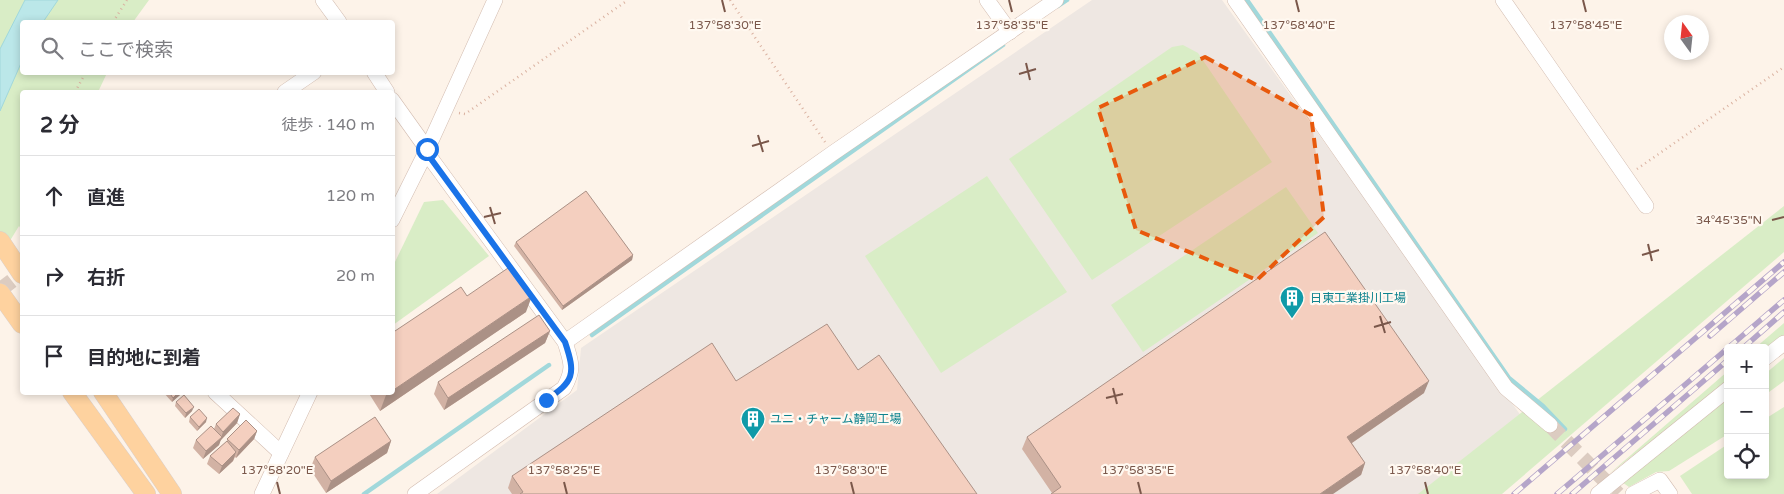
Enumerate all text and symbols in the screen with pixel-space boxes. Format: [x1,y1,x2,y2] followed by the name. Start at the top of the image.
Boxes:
[1664,15,1709,60] north arrow
[689,18,762,32] text: 137°58'30"E
[976,18,1049,32] text: 137°58'35"E
[1263,18,1336,32] text: 137°58'40"E
[1550,18,1623,32] text: 137°58'45"E
[20,20,395,75] search box
[38,34,66,62] icon: search
[78,39,173,61] text: ここで検索
[40,113,80,138] text: 2 分
[282,115,375,135] text: 徒歩 · 140 m
[416,138,439,161] route start
[40,182,68,210] icon: ahead
[326,186,375,206] text: 120 m
[87,187,125,209] text: 直進
[1696,213,1762,227] text: 34°45'35"N
[40,262,68,290] icon: right
[336,266,375,286] text: 20 m
[87,267,125,289] text: 右折
[1279,285,1305,319] building icon: 日東工業掛川工場
[1310,291,1406,305] place label: 日東工業掛川工場
[40,342,68,370] icon: arrive
[1724,344,1769,479] map controls
[1724,344,1769,389] button: +
[87,347,201,369] text: 目的地に到着
[535,389,558,412] route end
[1724,389,1769,434] button: −
[740,406,766,440] building icon: ユニ・チャーム静岡工場
[770,412,902,426] place label: ユニ・チャーム静岡工場
[1724,434,1769,479] button: locate
[241,463,314,477] text: 137°58'20"E
[528,463,601,477] text: 137°58'25"E
[815,463,888,477] text: 137°58'30"E
[1102,463,1175,477] text: 137°58'35"E
[1389,463,1462,477] text: 137°58'40"E

